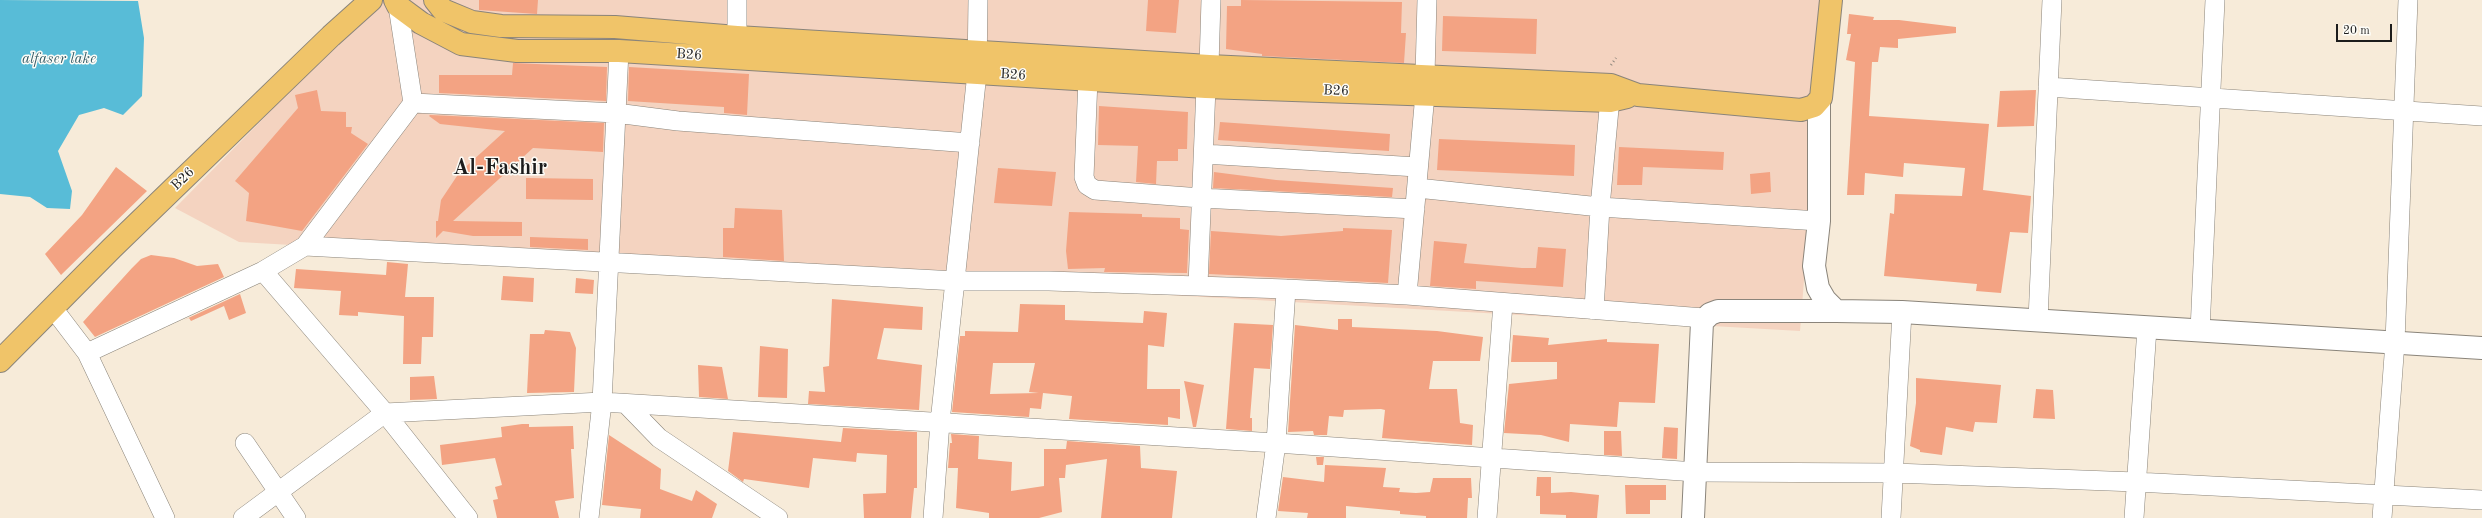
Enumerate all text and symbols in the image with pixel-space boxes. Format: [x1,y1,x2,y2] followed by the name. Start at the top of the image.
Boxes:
[2338,16,2394,42] scale bar
[2343,25,2370,37] text: 20 m
[676,46,702,64] street label: B26
[22,50,96,68] water label: alfaser lake
[1000,66,1026,84] street label: B26
[1323,82,1349,100] street label: B26
[453,155,547,181] district label: Al-Fashir
[168,164,198,194] street label: B26

